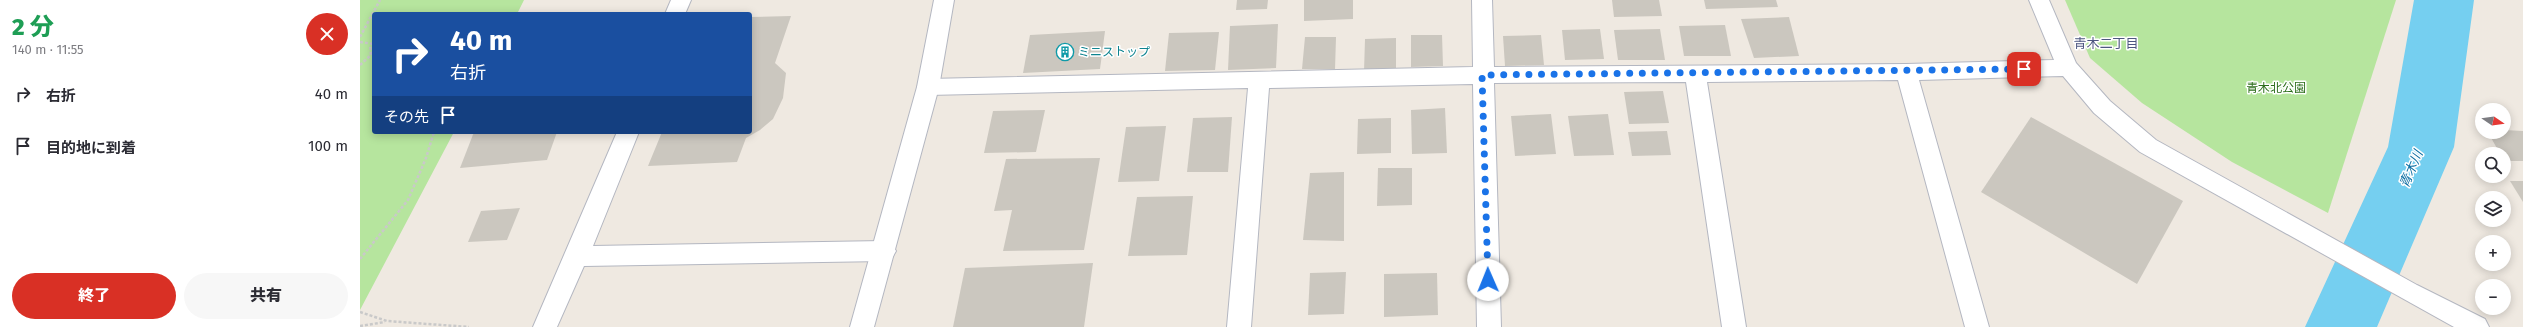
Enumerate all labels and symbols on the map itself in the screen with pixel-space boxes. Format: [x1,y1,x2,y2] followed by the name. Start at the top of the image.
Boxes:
[2073,36,2139,51] district label: 青木二丁目
[1055,42,1075,62] building icon: ミニストップ
[1078,45,1150,59] place label: ミニストップ
[2007,52,2041,86] pin
[2246,81,2306,95] park label: 青木北公園
[2475,103,2511,139] north arrow
[2396,146,2426,190] water label: 青木川
[1467,259,1509,301] position arrow

